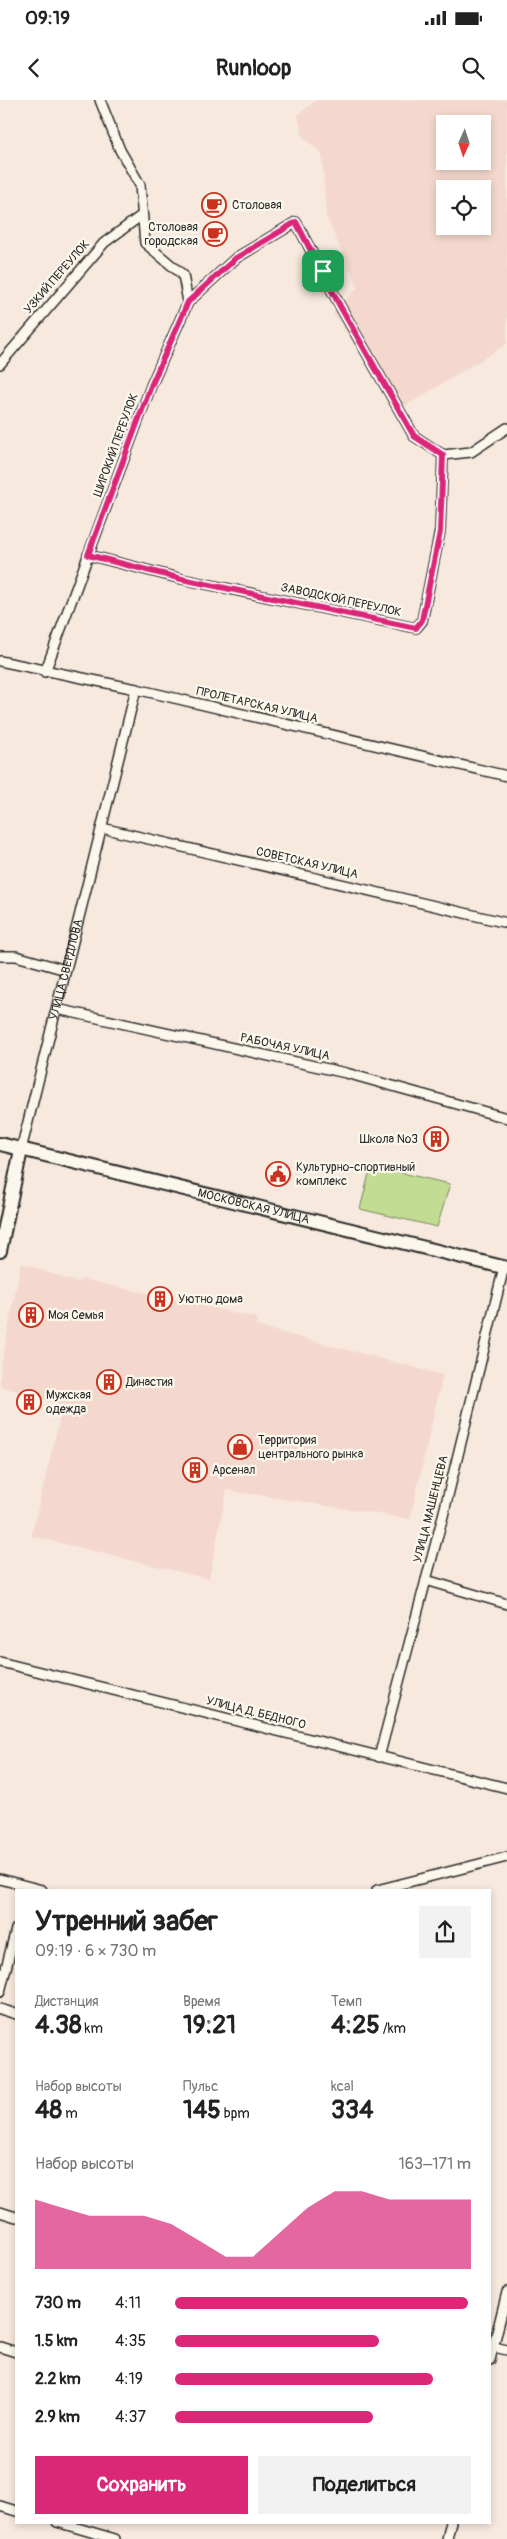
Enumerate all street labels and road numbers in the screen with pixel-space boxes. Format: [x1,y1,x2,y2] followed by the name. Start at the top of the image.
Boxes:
[21,237,93,317] street label: УЗКИЙ ПЕРЕУЛОК
[90,391,142,499] street label: ШИРОКИЙ ПЕРЕУЛОК
[279,580,403,620] street label: ЗАВОДСКОЙ ПЕРЕУЛОК
[195,684,319,726] street label: ПРОЛЕТАРСКАЯ УЛИЦА
[255,844,360,882] street label: СОВЕТСКАЯ УЛИЦА
[46,917,86,1022] street label: УЛИЦА СВЕРДЛОВА
[239,1030,331,1064] street label: РАБОЧАЯ УЛИЦА
[196,1185,311,1227] street label: МОСКОВСКАЯ УЛИЦА
[410,1454,452,1564] street label: УЛИЦА МАШЕНЦЕВА
[205,1693,308,1733] street label: УЛИЦА Д. БЕДНОГО

